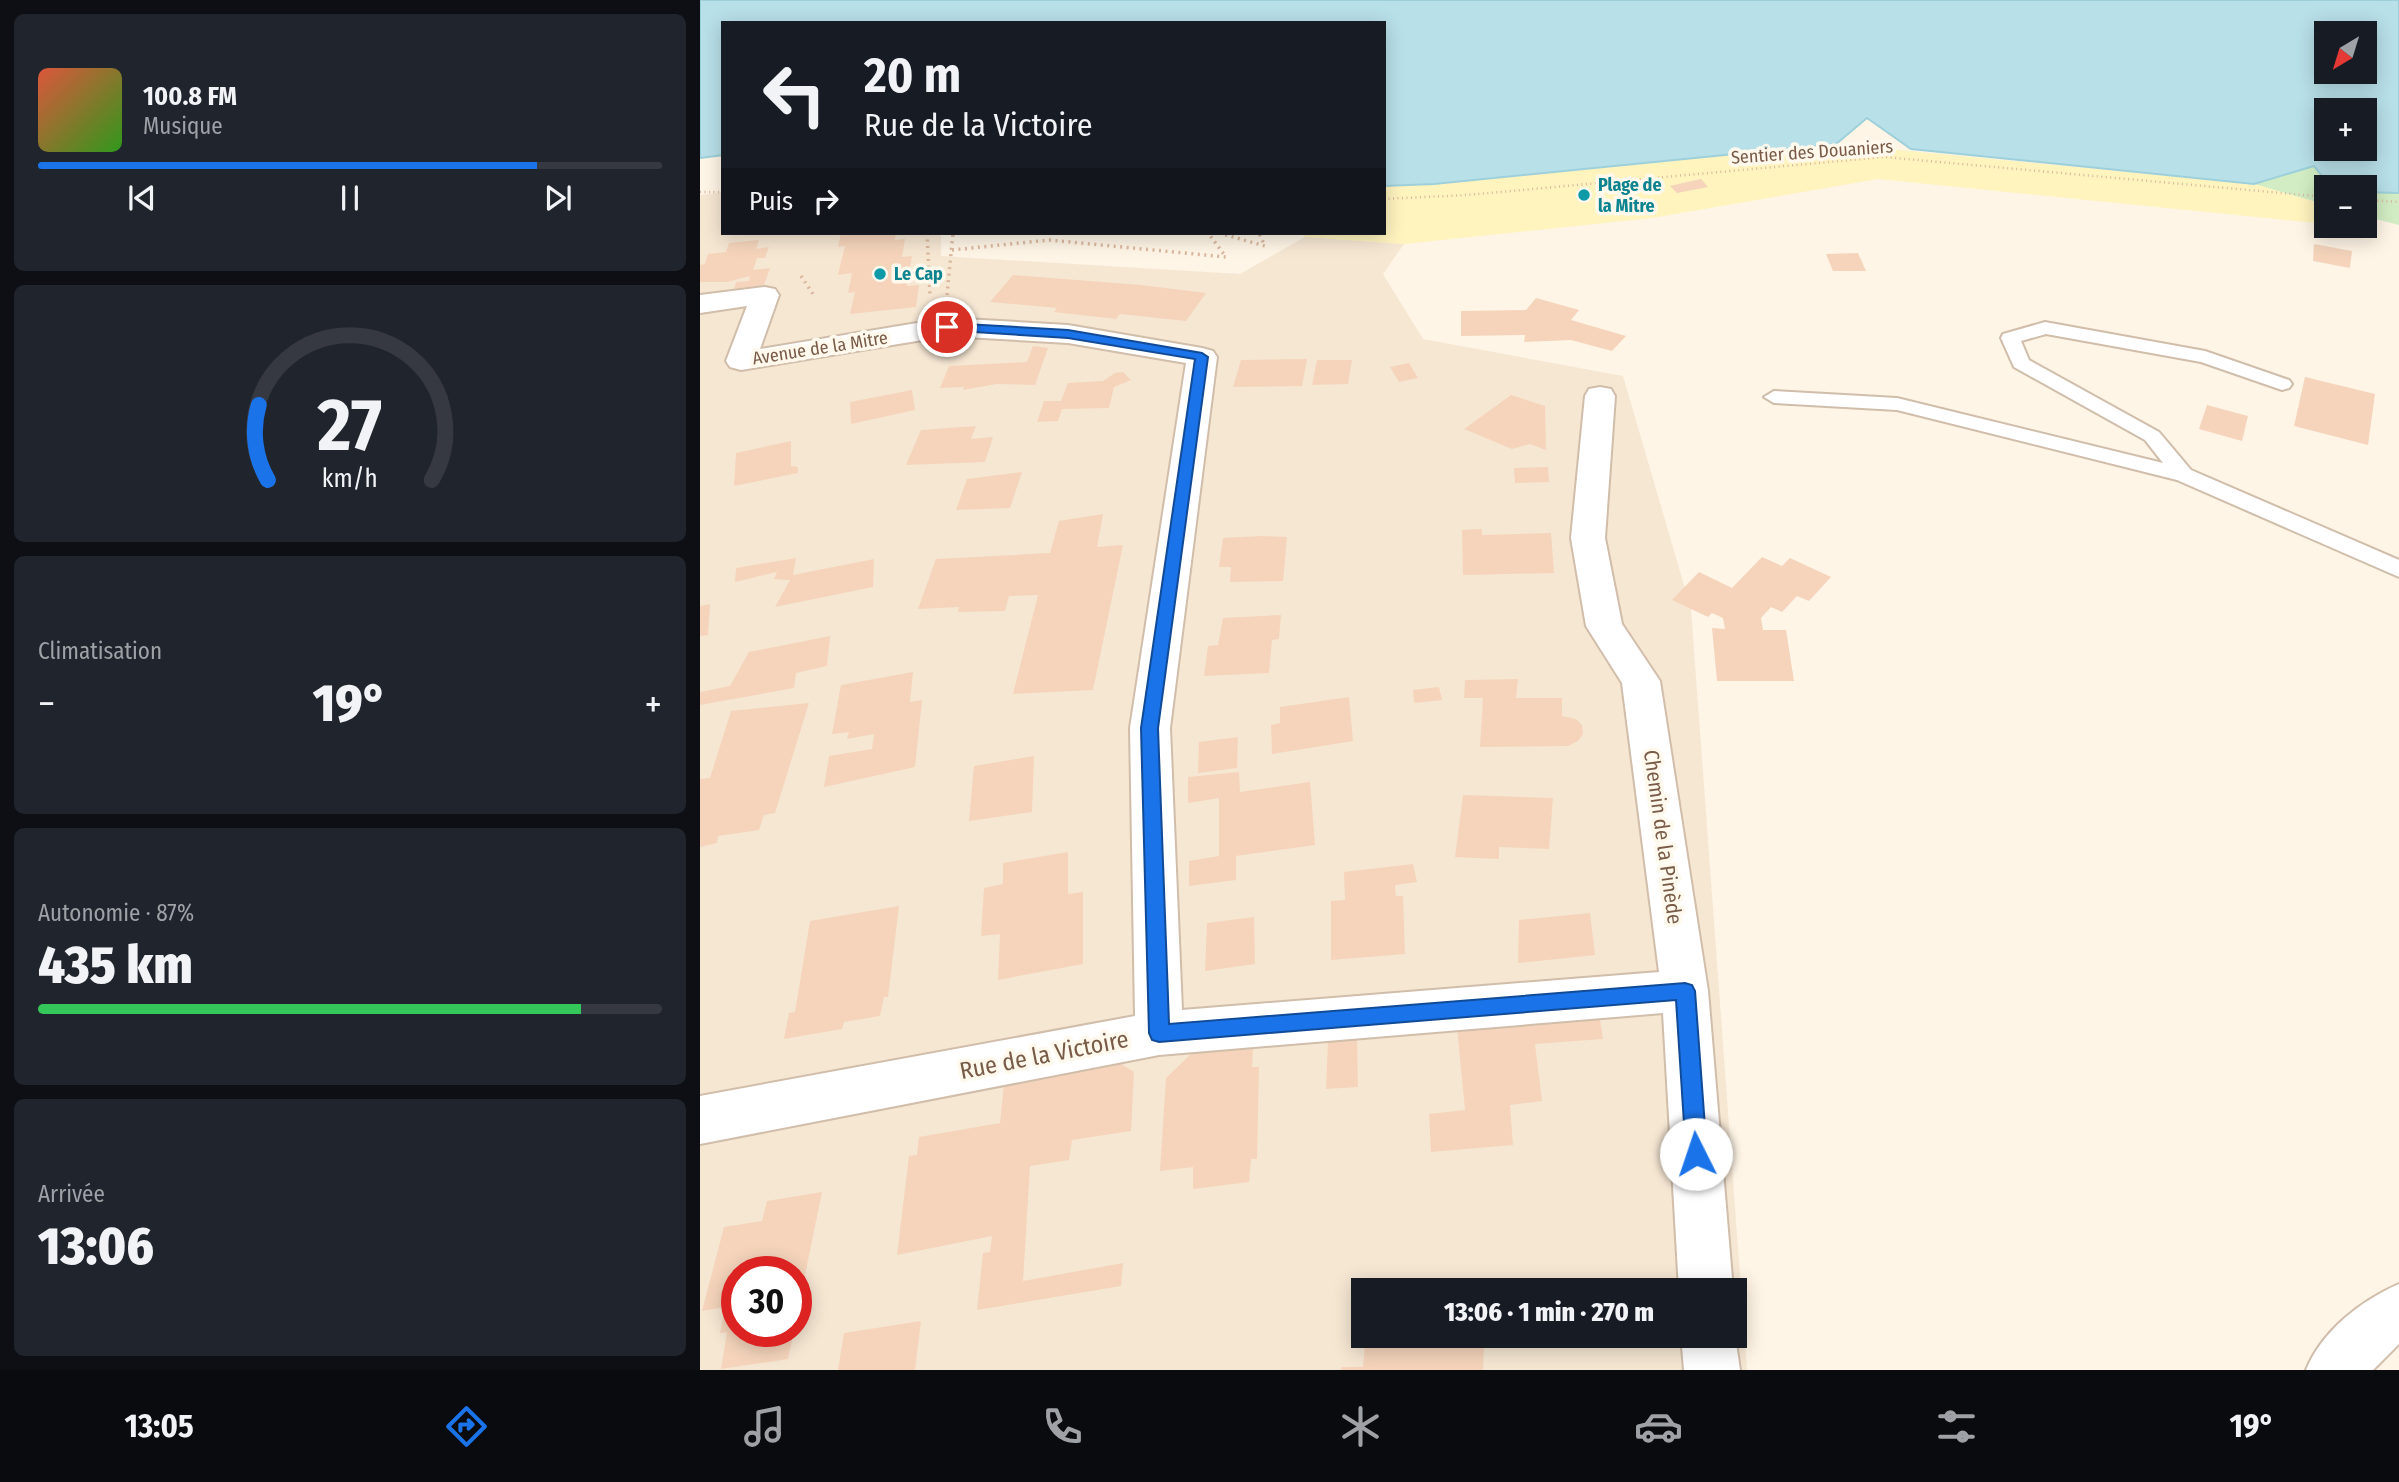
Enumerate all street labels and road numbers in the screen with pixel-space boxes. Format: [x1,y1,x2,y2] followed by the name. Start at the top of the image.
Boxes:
[1730,135,1894,169] street label: Sentier des Douaniers
[751,326,889,370] street label: Avenue de la Mitre
[1638,748,1688,926] street label: Chemin de la Pinède
[957,1025,1131,1085] street label: Rue de la Victoire

